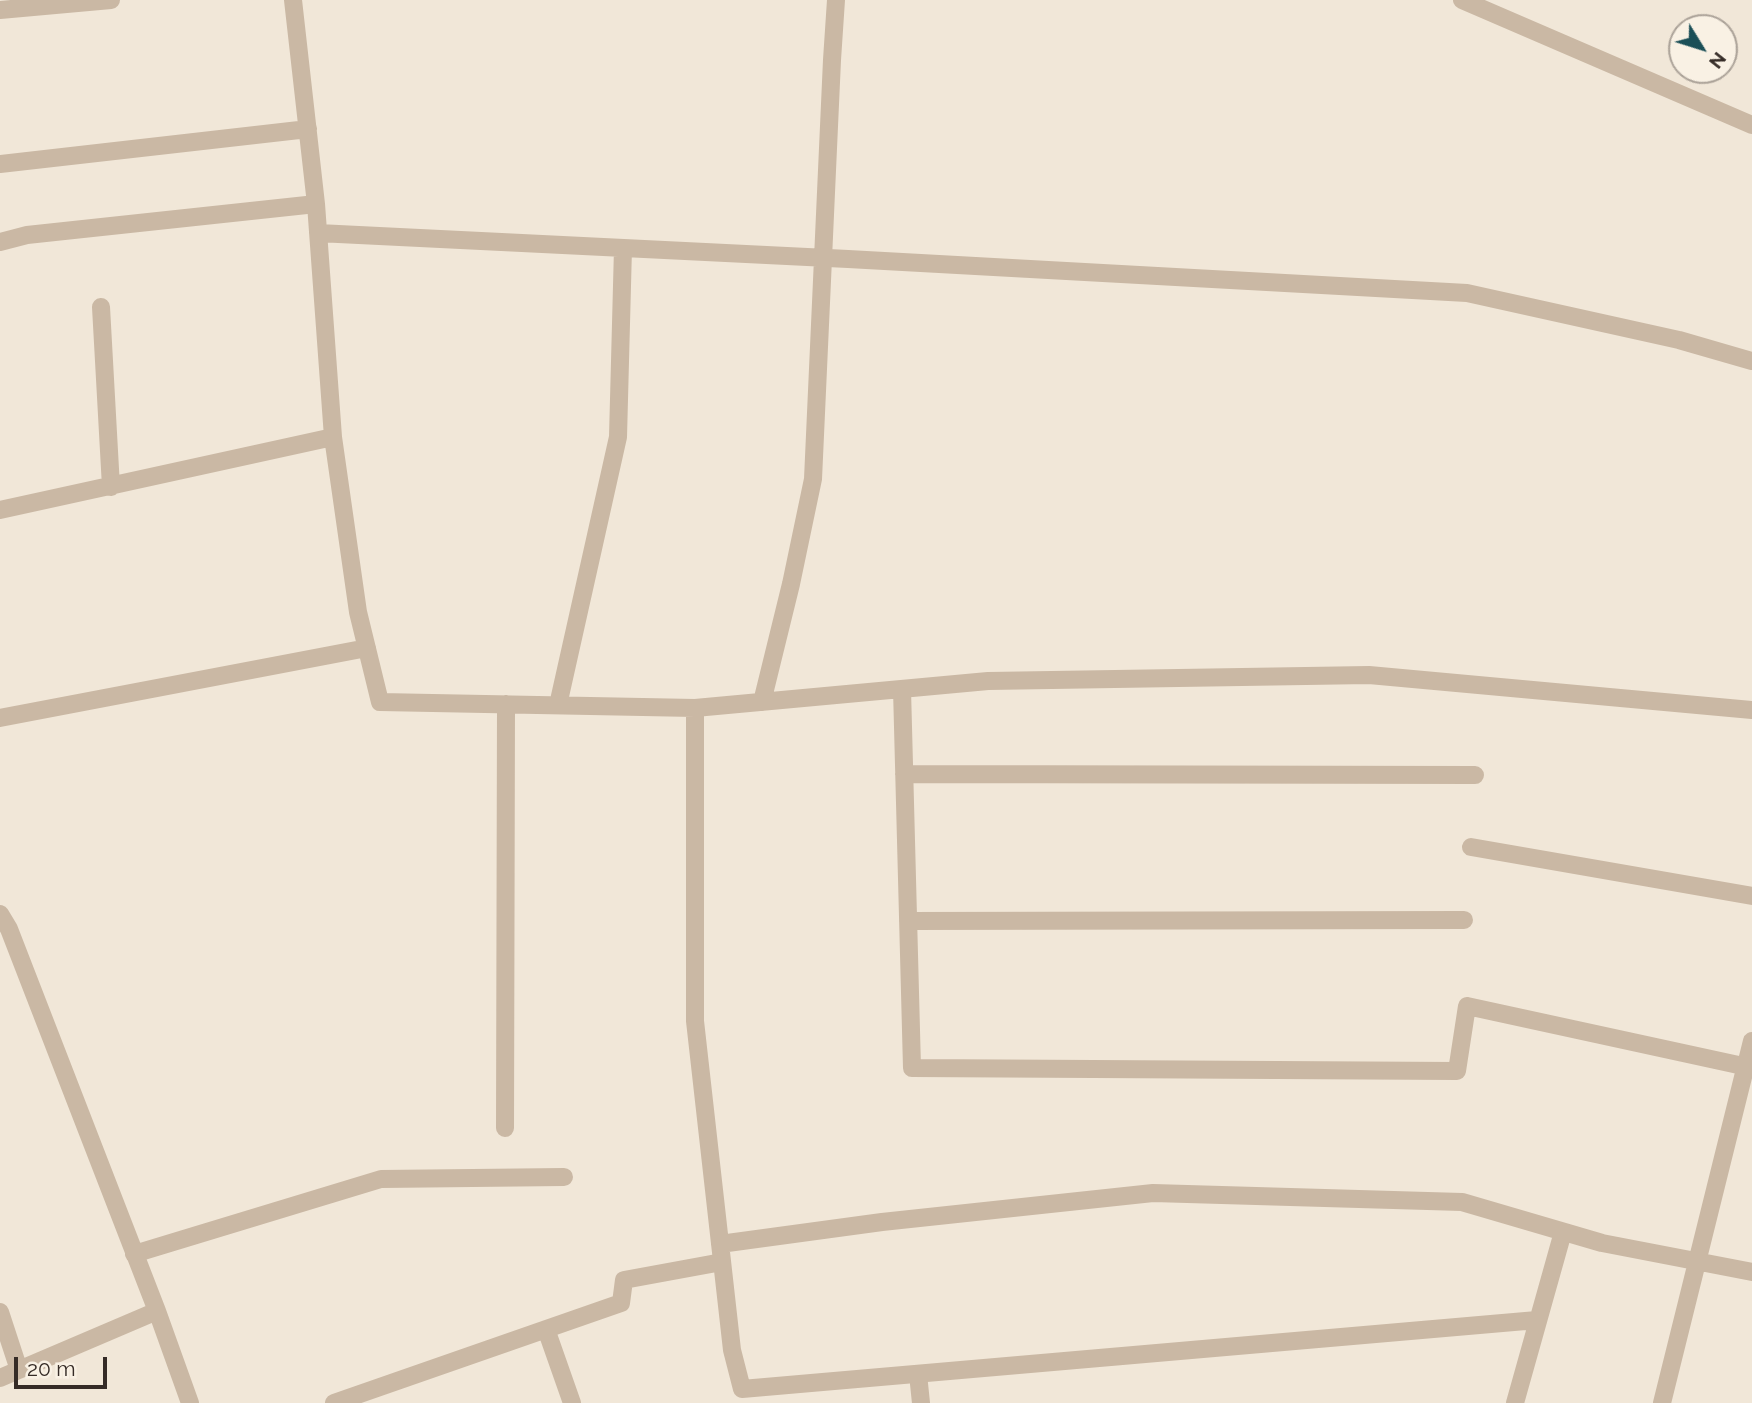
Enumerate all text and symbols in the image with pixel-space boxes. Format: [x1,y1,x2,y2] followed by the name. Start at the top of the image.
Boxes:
[1668,14,1738,84] north arrow
[1705,48,1731,73] text: N
[18,1344,110,1388] scale bar
[27,1356,75,1381] text: 20 m

